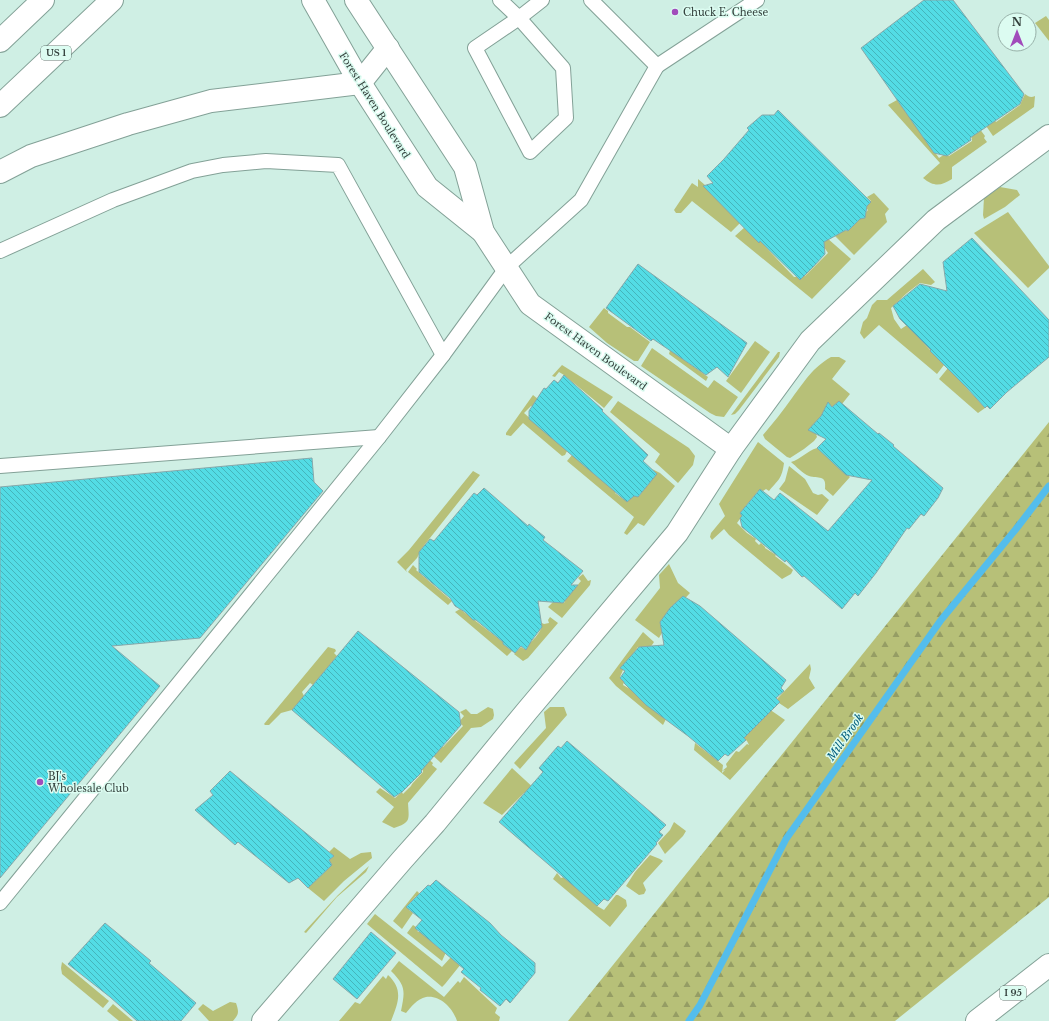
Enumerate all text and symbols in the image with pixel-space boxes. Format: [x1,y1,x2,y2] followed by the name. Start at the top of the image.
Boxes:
[683,6,769,19] place label: Chuck E. Cheese
[670,7,680,17] marker: Chuck E. Cheese
[997,12,1037,52] north arrow
[1012,15,1023,29] text: N
[41,46,71,60] road number: US 1
[336,50,413,161] street label: Forest Haven Boulevard
[542,310,650,393] street label: Forest Haven Boulevard
[823,710,866,764] water label: Mill Brook
[47,770,129,795] place label: BJ's Wholesale Club
[35,777,45,787] marker: BJ's Wholesale Club
[1000,986,1026,1000] road number: I 95

